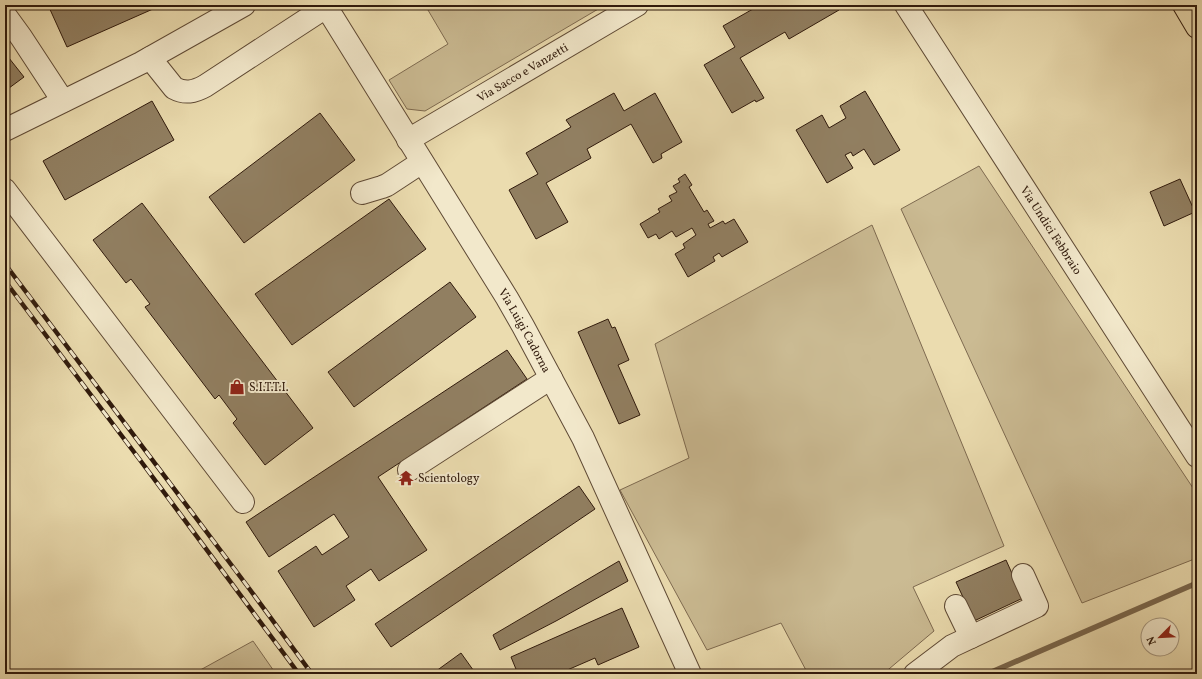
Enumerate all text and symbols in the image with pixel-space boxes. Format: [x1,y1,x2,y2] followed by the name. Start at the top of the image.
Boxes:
[474,40,572,106] street label: Via Sacco e Vanzetti
[1016,183,1085,278] street label: Via Undici Febbraio
[494,286,554,376] street label: Via Luigi Cadorna
[228,378,246,396] shop icon: S.I.T.T.I.
[249,380,289,396] place label: S.I.T.T.I.
[397,469,415,487] temple icon: Scientology
[418,471,480,487] place label: Scientology
[1140,617,1180,657] north arrow
[1144,634,1161,647] text: N

